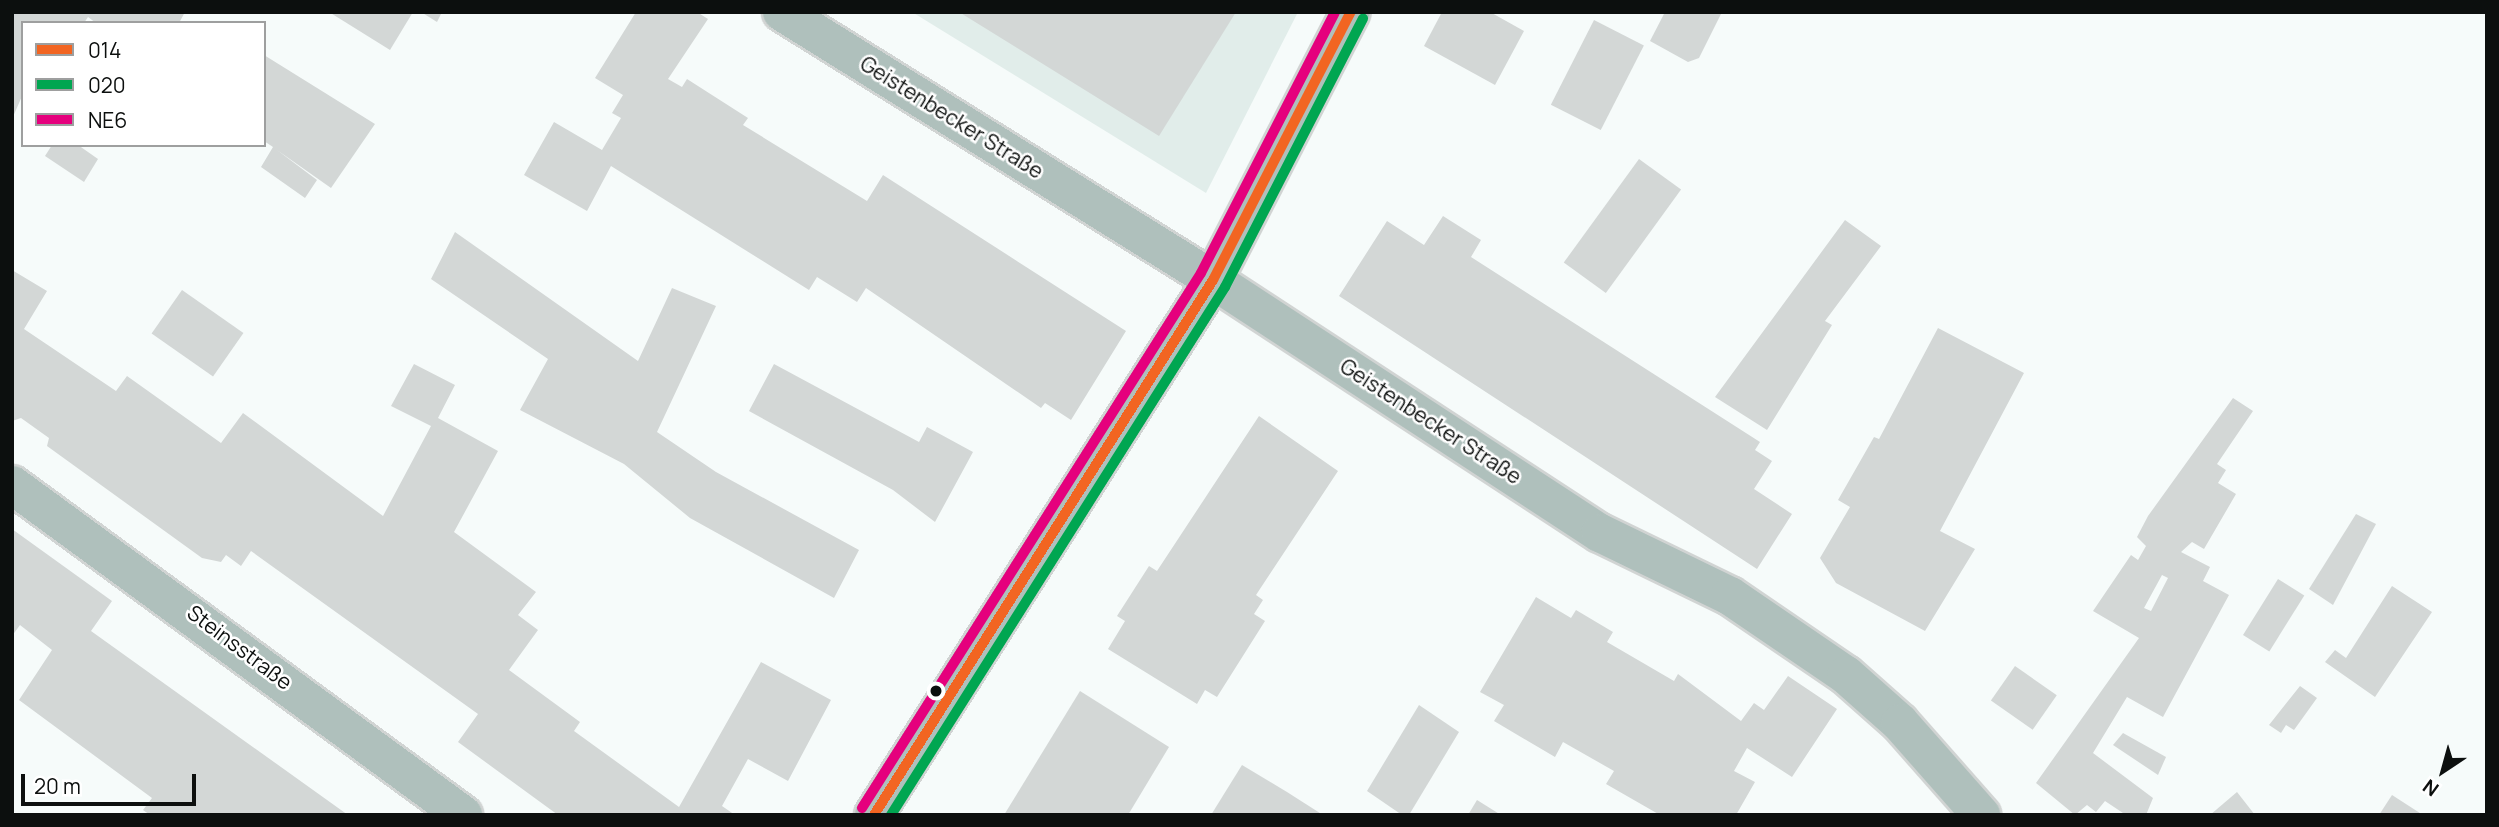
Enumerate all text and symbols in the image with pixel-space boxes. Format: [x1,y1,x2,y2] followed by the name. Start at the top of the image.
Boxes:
[21,21,266,147] legend
[88,36,121,64] text: 014
[856,50,1048,184] street label: Geistenbecker Straße
[88,71,126,99] text: 020
[88,106,127,134] text: NE6
[1336,353,1526,489] street label: Geistenbecker Straße
[183,599,297,695] street label: Steinsstraße
[929,684,943,698] unlabelled marker
[2408,736,2478,806] north arrow
[24,760,200,804] scale bar
[34,772,81,800] text: 20 m
[2417,773,2444,803] text: N

